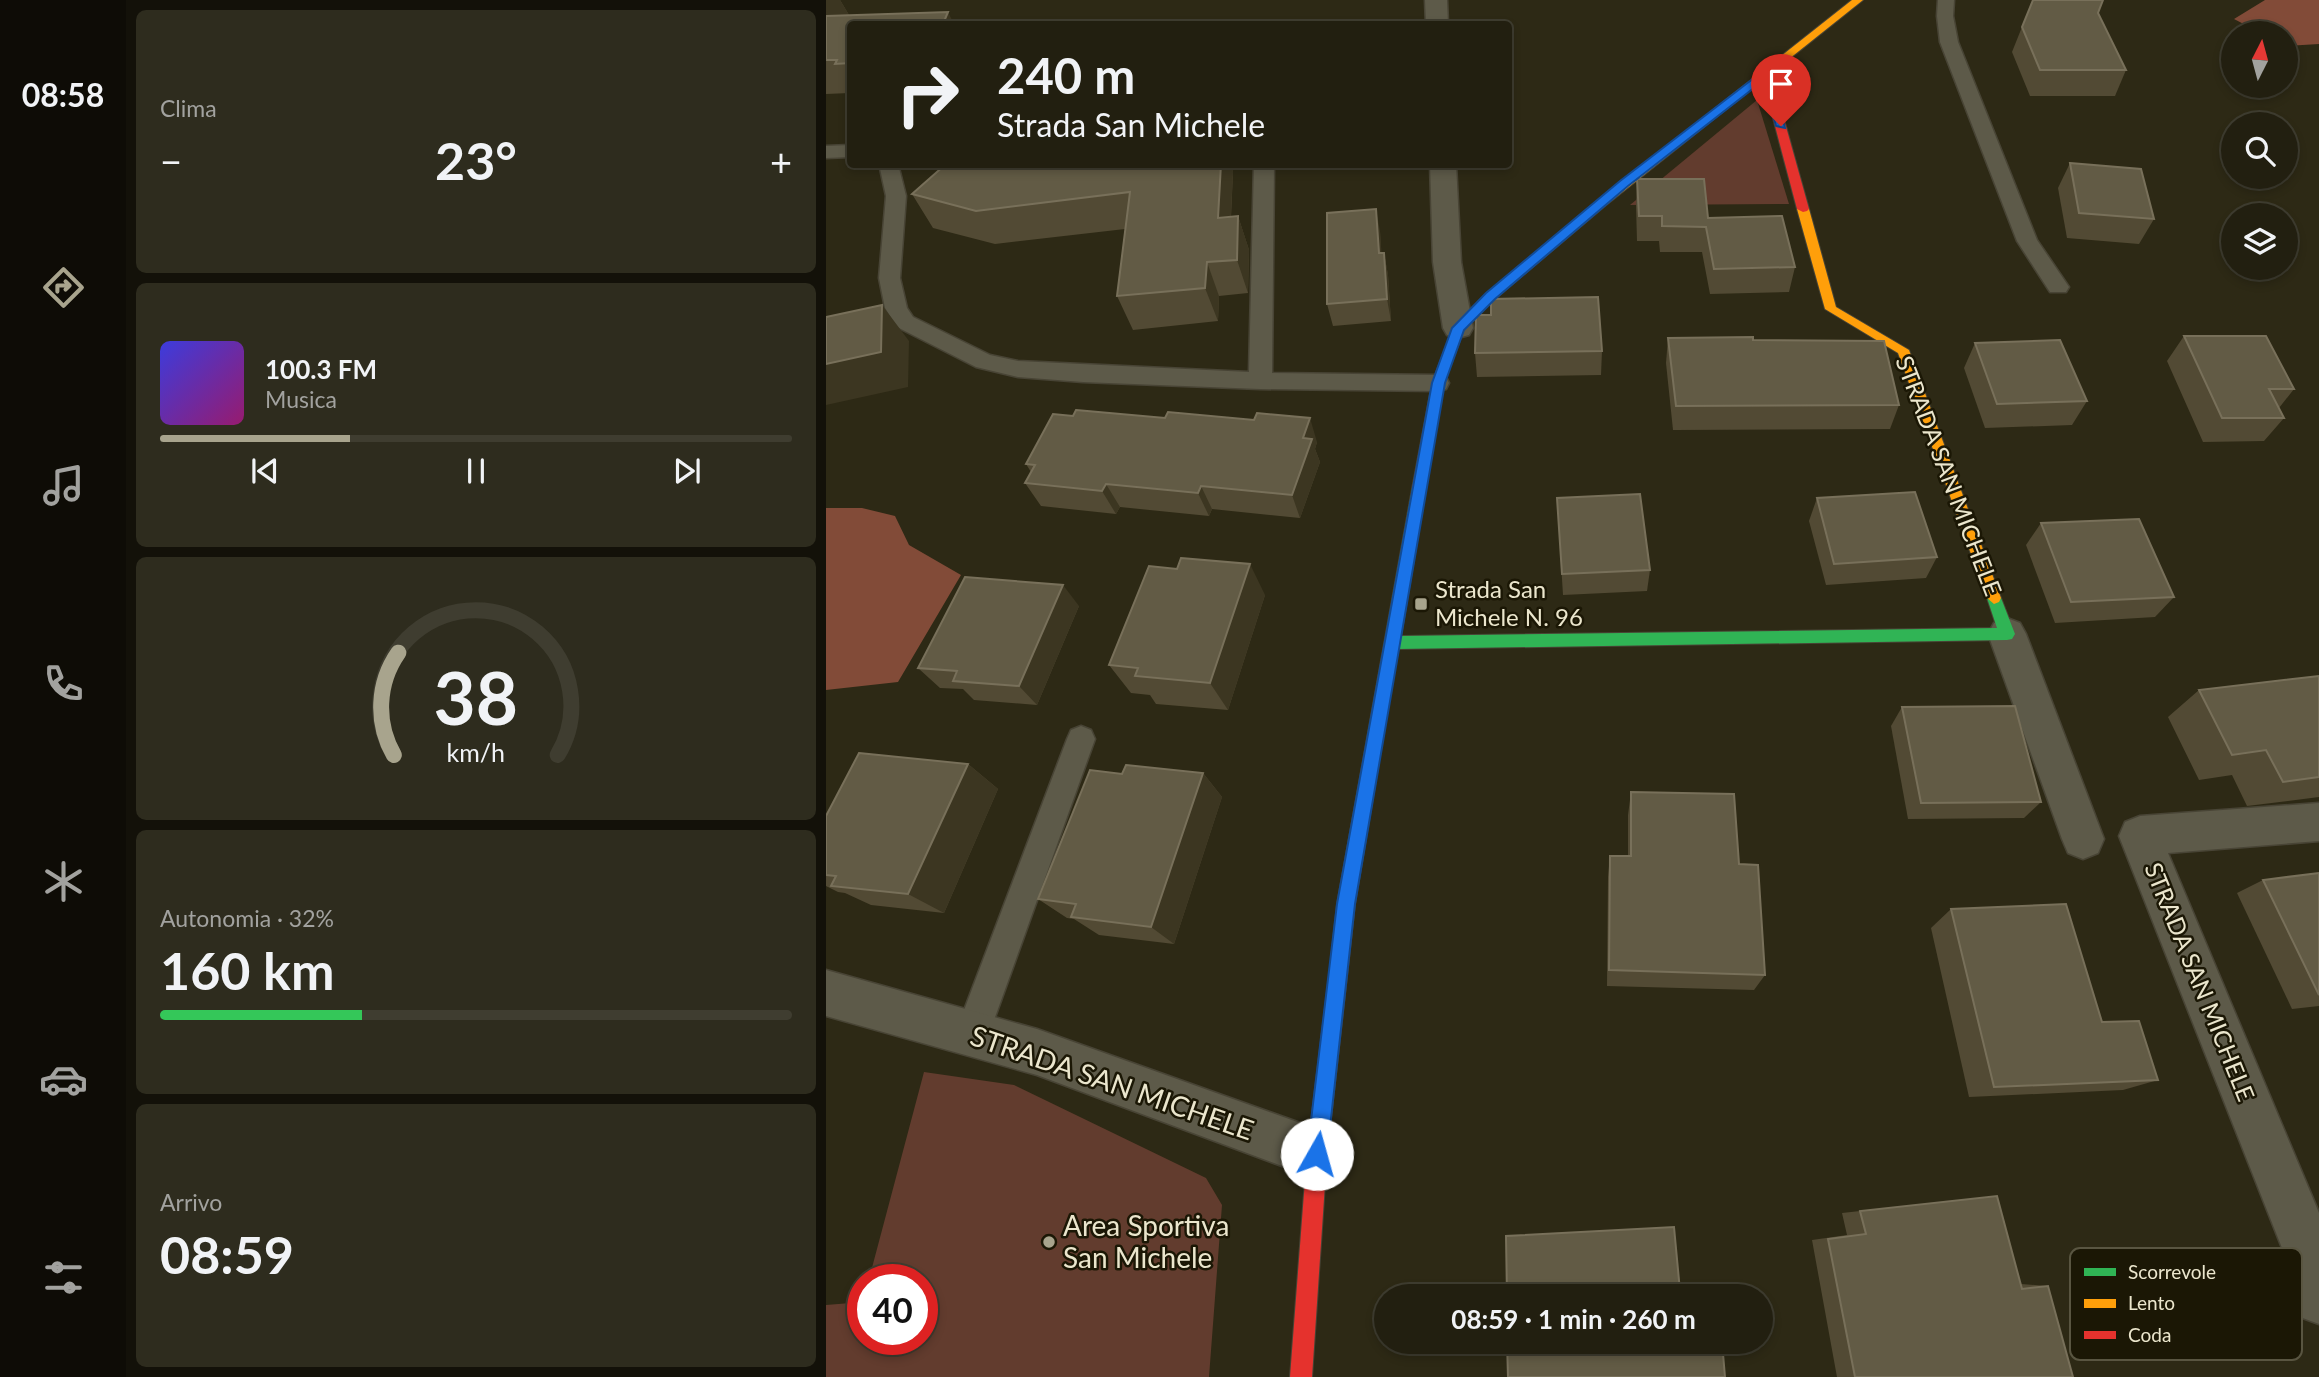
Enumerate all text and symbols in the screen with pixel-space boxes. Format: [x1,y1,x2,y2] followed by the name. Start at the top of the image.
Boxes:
[2221,21,2298,98] north arrow
[2221,21,2298,280] map controls
[997,46,1135,104] text: 240 m
[882,49,973,140] icon: right
[1751,54,1811,126] pin
[1762,65,1800,103] icon: arrive
[22,75,104,114] text: 08:58
[160,94,217,122] text: Clima
[997,105,1265,144] text: Strada San Michele
[2221,112,2298,189] button: search
[435,129,517,191] text: 23°
[160,138,182,184] text: −
[770,138,792,184] text: +
[2221,203,2298,280] button: layers
[39,263,88,312] icon: directions
[1890,351,2009,600] street label: STRADA SAN MICHELE
[265,353,377,385] text: 100.3 FM
[265,385,337,413] text: Musica
[246,452,284,490] icon: previous
[457,452,495,490] icon: pause
[668,452,706,490] icon: next
[39,461,88,510] icon: music
[1435,574,1583,631] place label: Strada San Michele N. 96
[1413,596,1429,612] marker: Strada San Michele N. 96
[434,653,518,741] text: 38
[39,659,88,708] icon: phone
[447,736,505,766] text: km/h
[39,857,88,906] icon: climate
[2139,858,2262,1105] street label: STRADA SAN MICHELE
[160,904,334,932] text: Autonomia · 32%
[160,939,334,1001] text: 160 km
[966,1018,1258,1146] street label: STRADA SAN MICHELE
[39,1055,88,1104] icon: car
[1280,1117,1354,1191] position arrow
[160,1188,222,1216] text: Arrivo
[1063,1208,1229,1274] place label: Area Sportiva San Michele
[160,1223,294,1285] text: 08:59
[1041,1234,1057,1250] marker: Area Sportiva San Michele
[2070,1248,2302,1360] legend
[39,1253,88,1302] icon: filters
[2128,1260,2216,1283] text: Scorrevole
[847,1264,938,1355] speed limit sign: 40
[2128,1291,2175,1314] text: Lento
[1451,1303,1696,1335] text: 08:59 · 1 min · 260 m
[2128,1323,2171,1346] text: Coda

